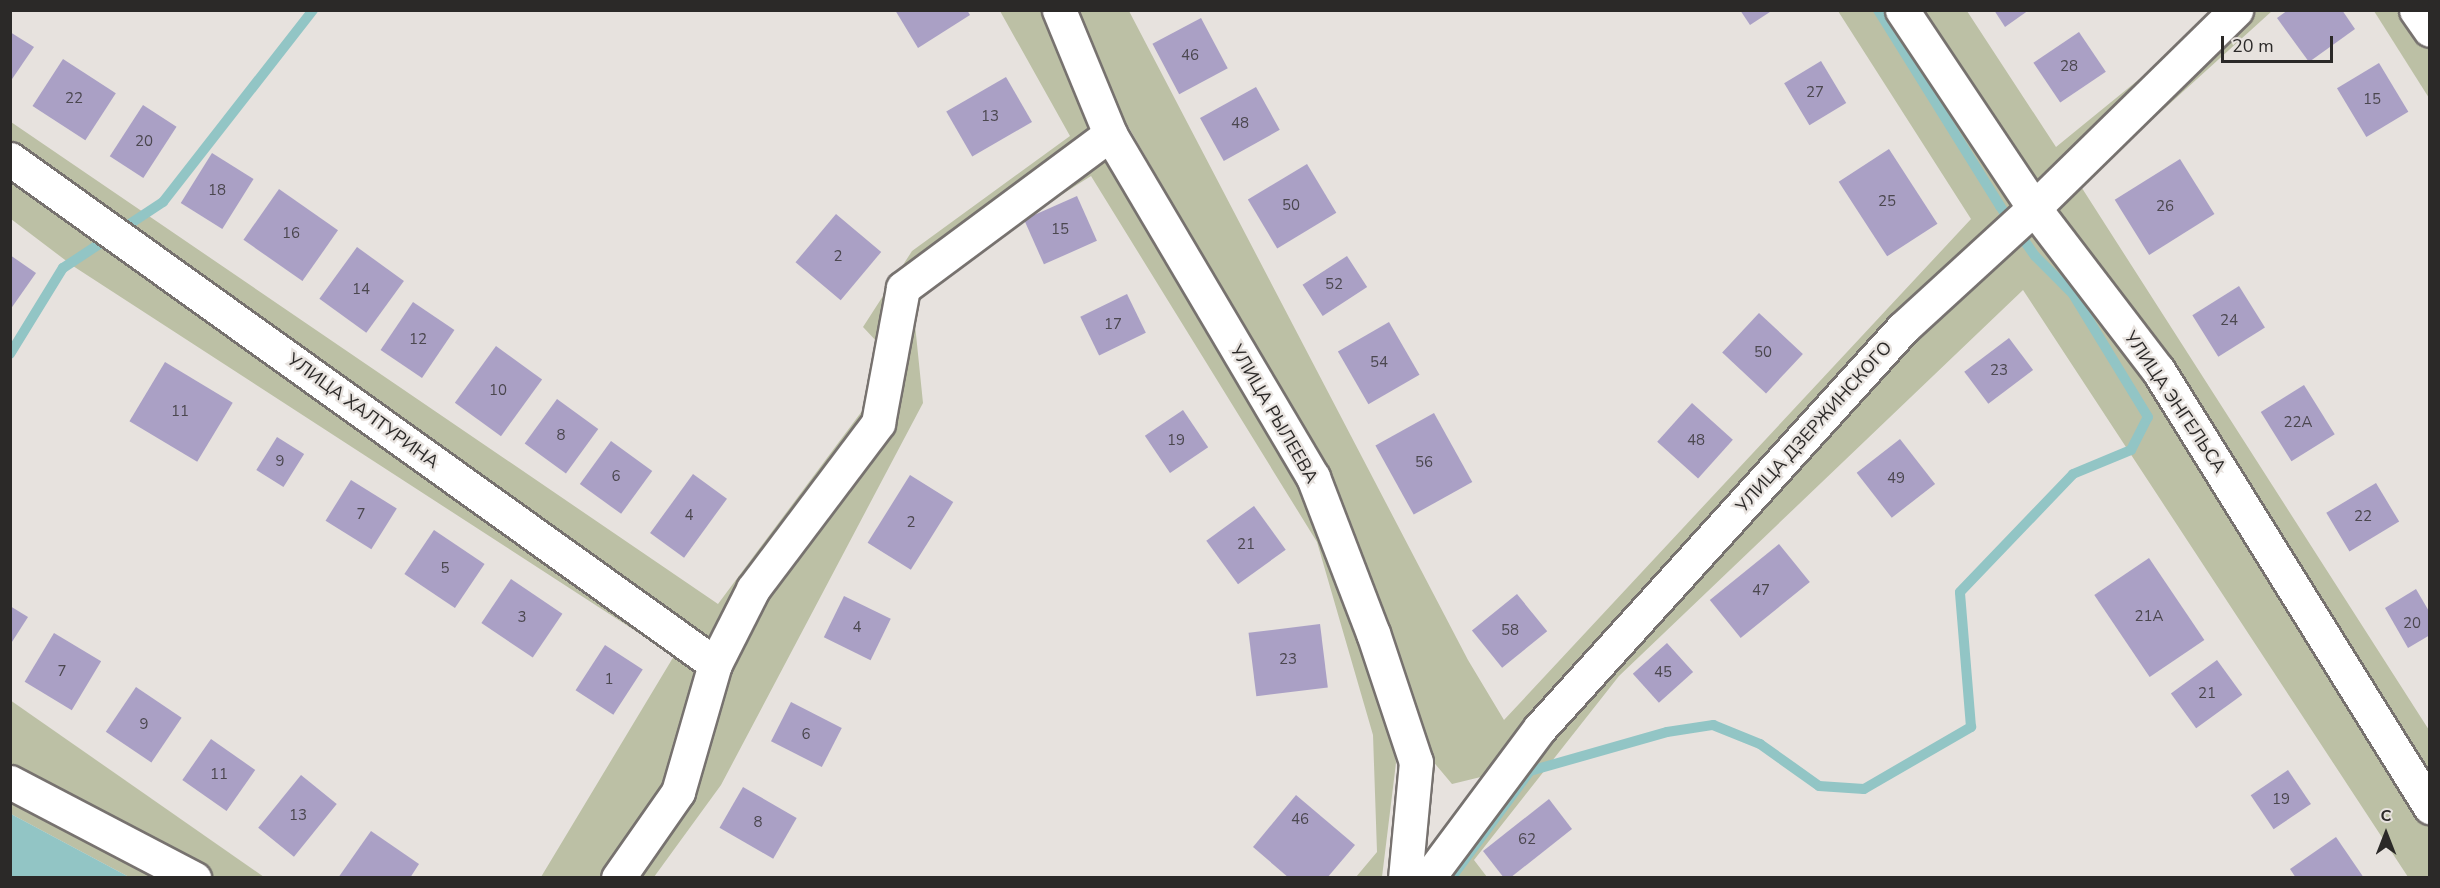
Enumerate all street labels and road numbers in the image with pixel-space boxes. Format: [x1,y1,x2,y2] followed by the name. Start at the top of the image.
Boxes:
[2120,327,2230,477] street label: УЛИЦА ЭНГЕЛЬСА
[1731,337,1897,517] street label: УЛИЦА ДЗЕРЖИНСКОГО
[1226,341,1322,487] street label: УЛИЦА РЫЛЕЕВА
[283,349,443,473] street label: УЛИЦА ХАЛТУРИНА

